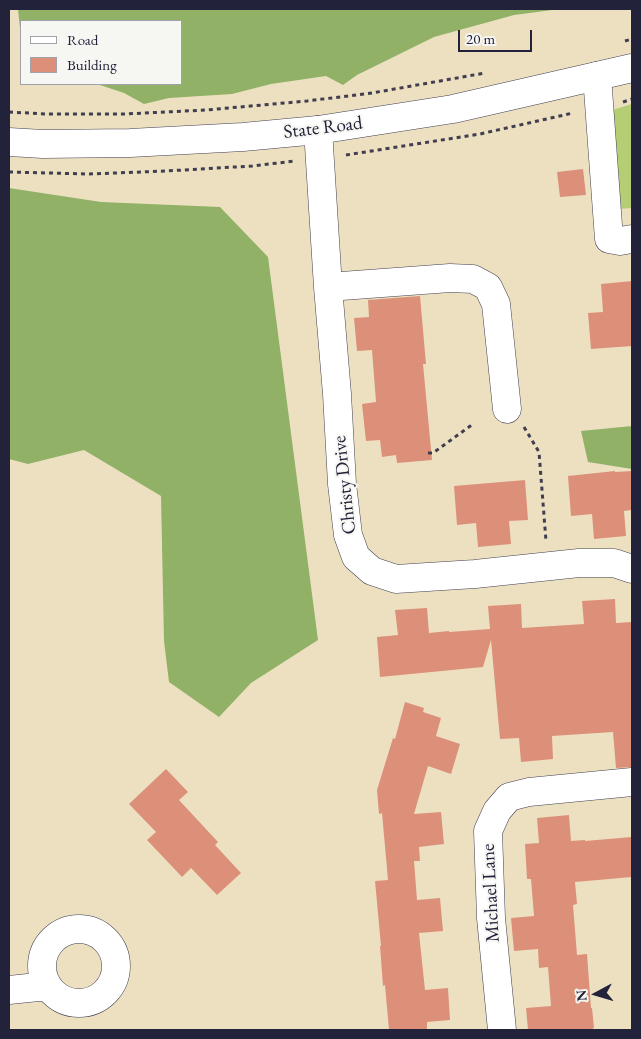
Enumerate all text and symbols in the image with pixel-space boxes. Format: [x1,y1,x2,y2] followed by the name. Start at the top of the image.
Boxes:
[20,20,182,85] legend
[461,20,535,52] scale bar
[466,29,495,48] text: 20 m
[67,30,98,49] text: Road
[67,55,117,74] text: Building
[282,112,364,144] street label: State Road
[328,435,362,535] street label: Christy Drive
[477,843,505,943] street label: Michael Lane
[571,969,621,1019] north arrow
[572,989,591,1002] text: N

